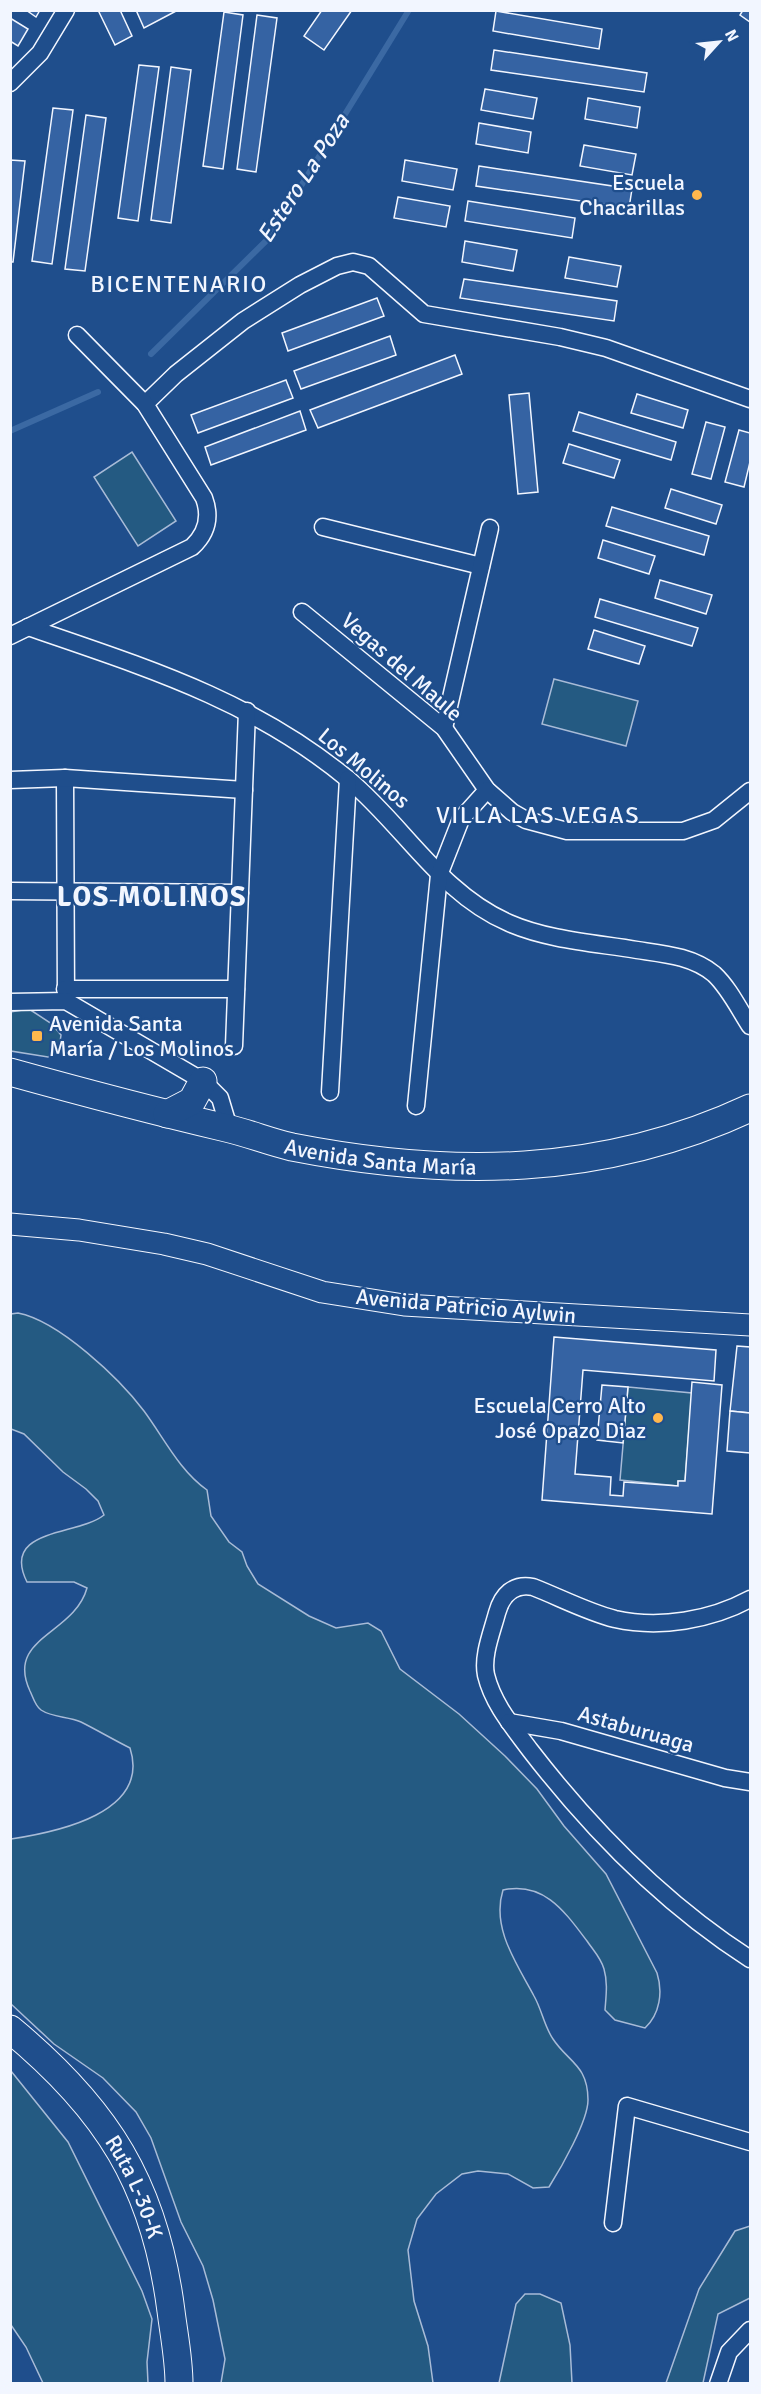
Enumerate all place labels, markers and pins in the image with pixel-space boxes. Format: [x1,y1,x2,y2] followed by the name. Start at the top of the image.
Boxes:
[579,169,685,221] place label: Escuela Chacarillas
[690,188,704,202] marker: Escuela Chacarillas
[49,1010,234,1062] place label: Avenida Santa María / Los Molinos
[30,1029,44,1043] marker: Avenida Santa María / Los Molinos
[474,1392,646,1444] place label: Escuela Cerro Alto José Opazo Diaz
[651,1411,665,1425] marker: Escuela Cerro Alto José Opazo Diaz

